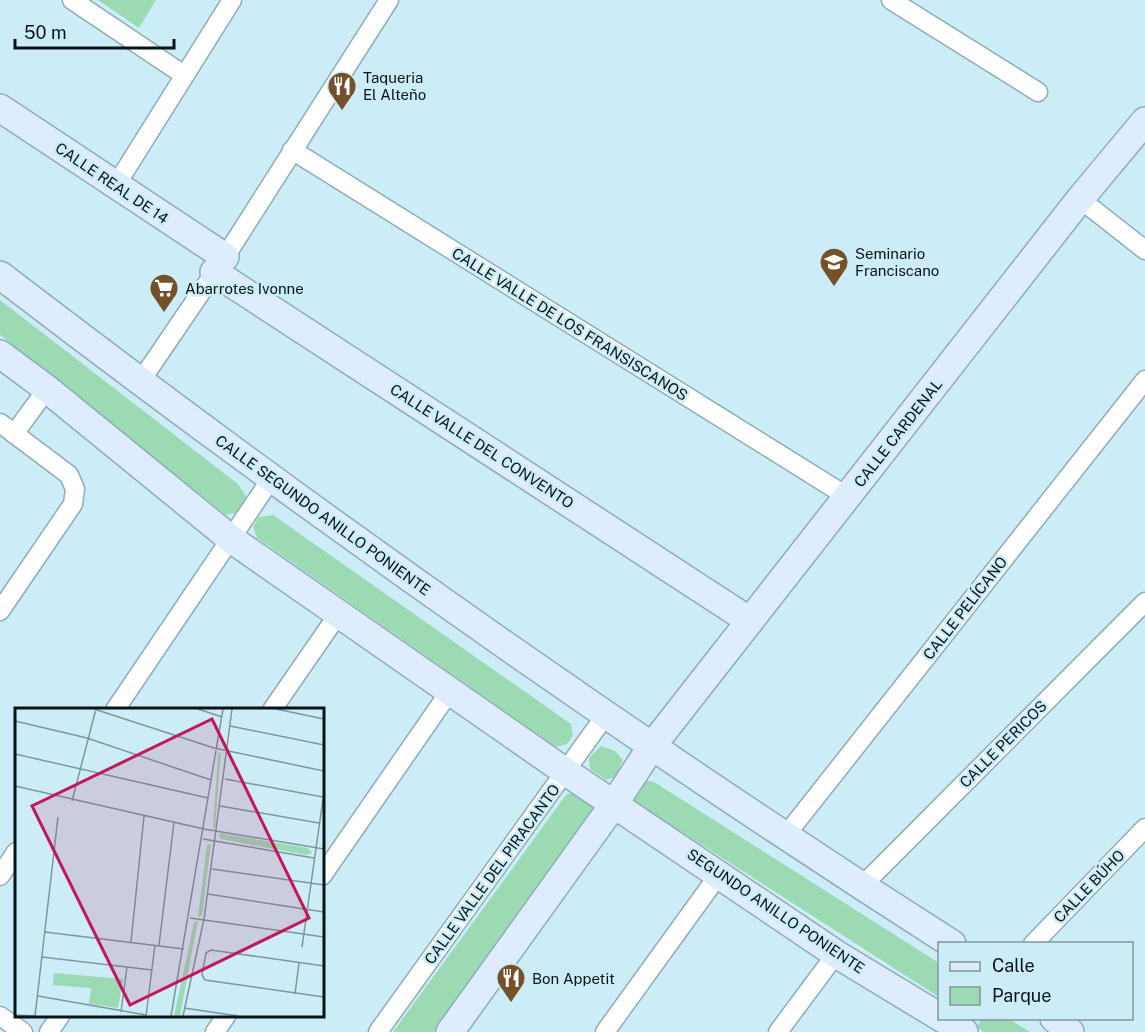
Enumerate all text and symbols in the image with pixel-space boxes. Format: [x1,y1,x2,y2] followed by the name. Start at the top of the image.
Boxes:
[15,12,174,50] scale bar
[24,22,67,43] text: 50 m
[363,69,426,103] place label: Taqueria El Alteño
[326,70,358,112] restaurant icon: Taqueria El Alteño
[52,139,172,227] street label: CALLE REAL DE 14
[449,244,691,404] street label: CALLE VALLE DE LOS FRANSISCANOS
[855,245,939,279] place label: Seminario Franciscano
[818,246,850,288] school or university icon: Seminario Franciscano
[148,272,180,314] supermarket icon: Abarrotes Ivonne
[185,280,304,297] place label: Abarrotes Ivonne
[851,376,945,490] street label: CALLE CARDENAL
[387,380,577,512] street label: CALLE VALLE DEL CONVENTO
[212,431,434,599] street label: CALLE SEGUNDO ANILLO PONIENTE
[920,553,1010,663] street label: CALLE PELÍCANO
[956,697,1050,791] street label: CALLE PERICOS
[15,708,324,1017] inset map
[421,781,563,967] street label: CALLE VALLE DEL PIRACANTO
[684,845,868,977] street label: SEGUNDO ANILLO PONIENTE
[1049,846,1128,926] street label: CALLE BÚHO
[938,942,1133,1020] legend
[992,955,1035,976] text: Calle
[495,962,527,1004] restaurant icon: Bon Appetit
[532,970,615,987] place label: Bon Appetit
[992,985,1052,1006] text: Parque

